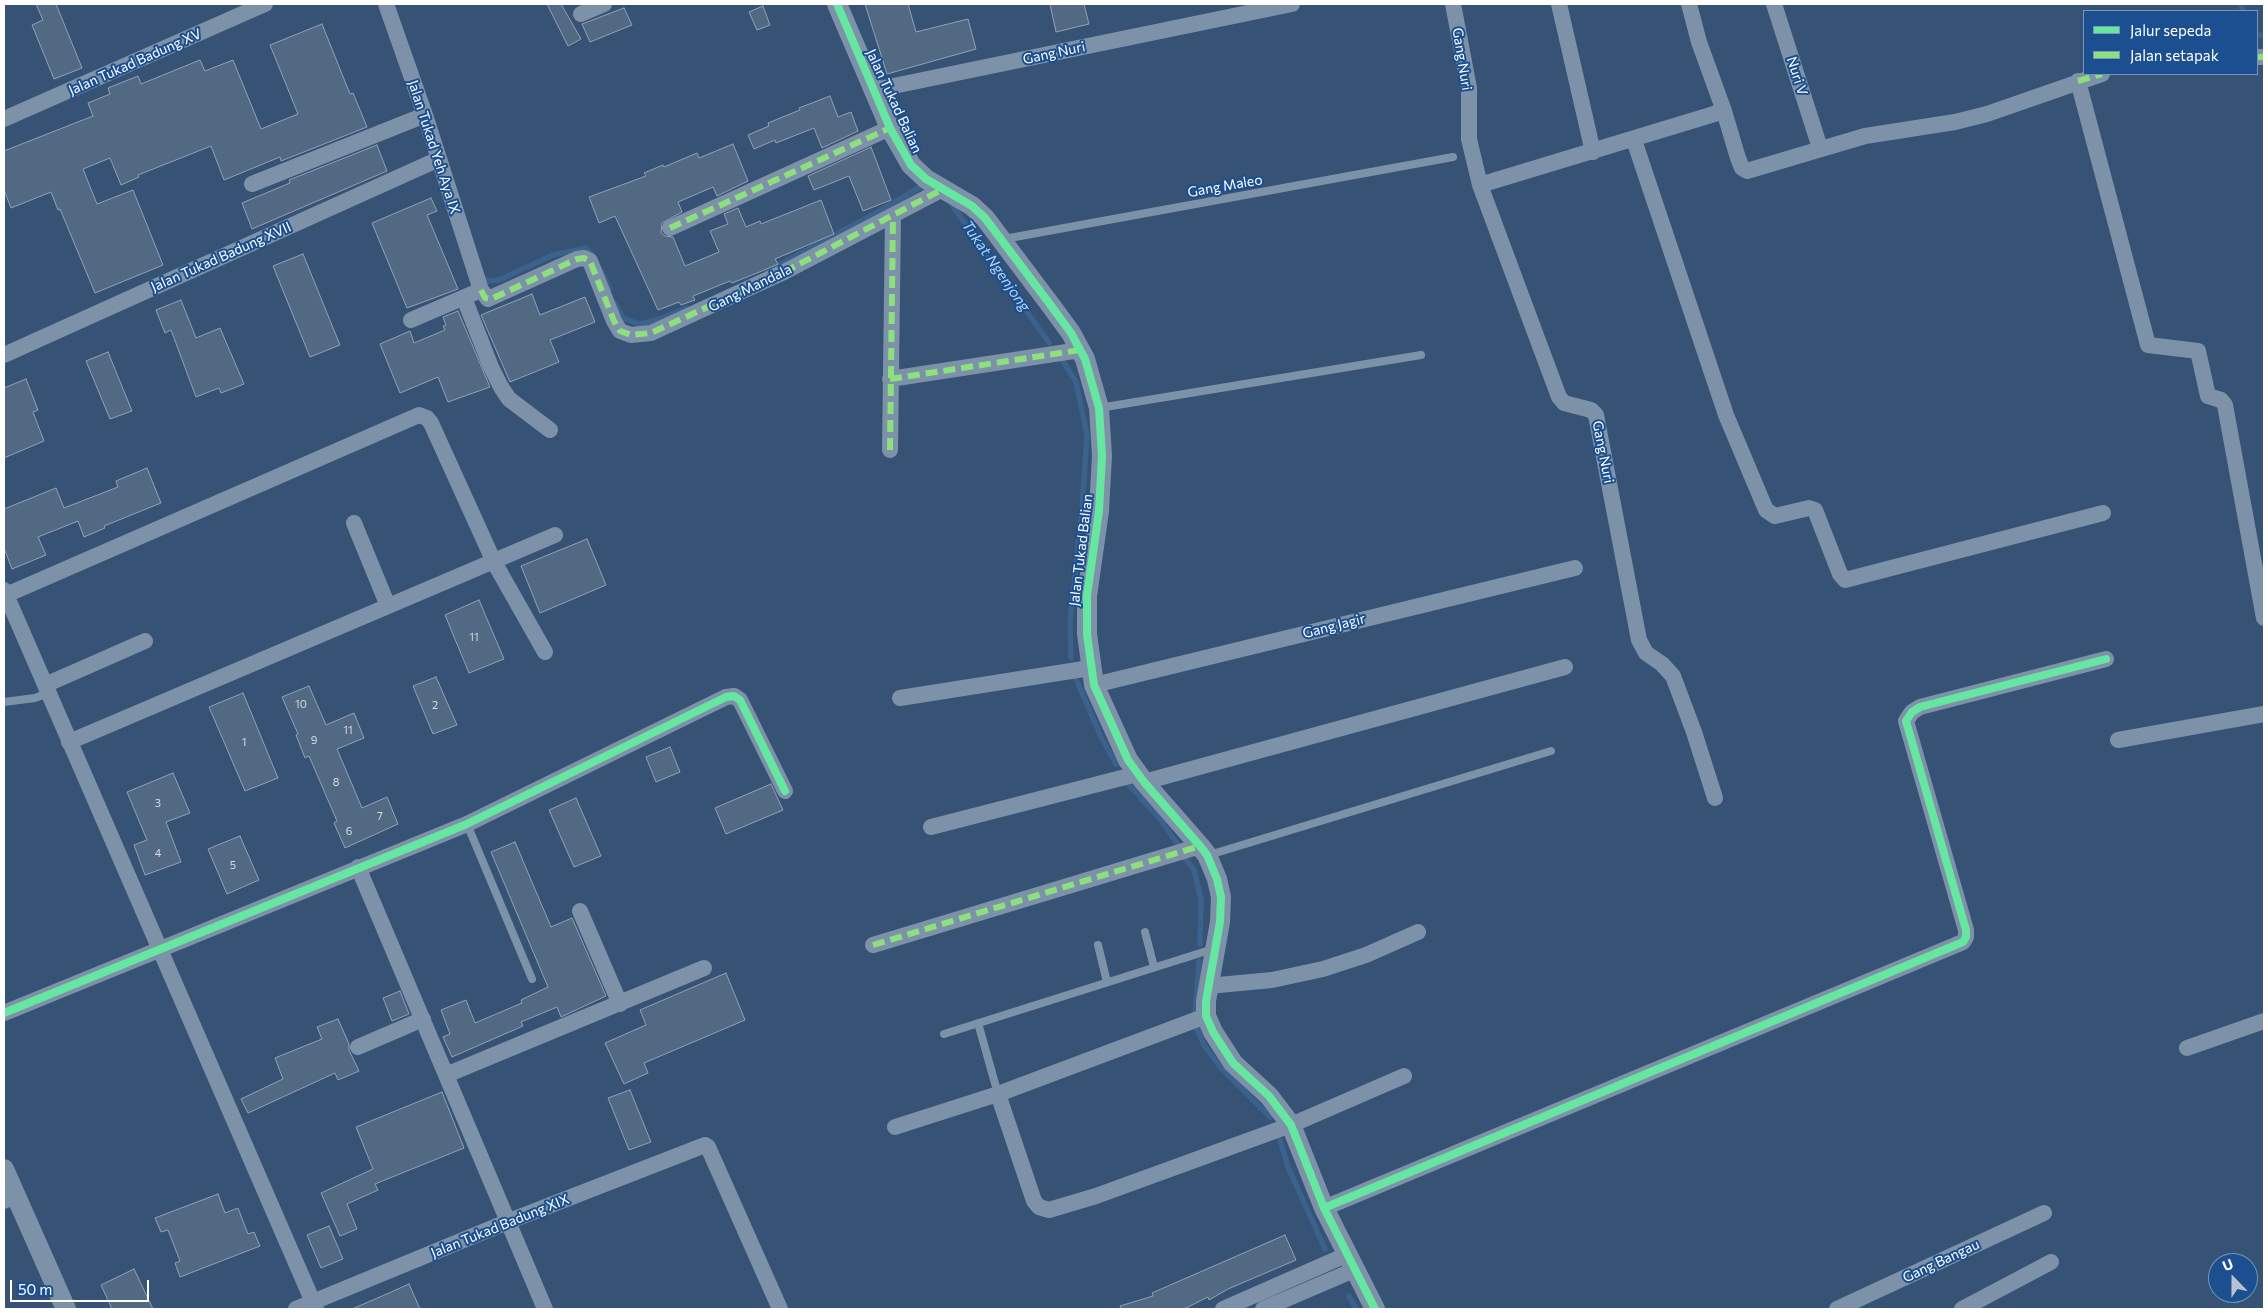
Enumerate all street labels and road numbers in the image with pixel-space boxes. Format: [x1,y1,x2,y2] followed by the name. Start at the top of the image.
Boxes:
[66,25,204,99] street label: Jalan Tukad Badung XV
[1449,26,1475,92] street label: Gang Nuri
[1021,38,1087,68] street label: Gang Nuri
[862,46,926,156] street label: Jalan Tukad Balian
[1783,54,1811,98] street label: Nuri V
[404,78,464,216] street label: Jalan Tukad Yeh Aya IX
[1186,171,1264,201] street label: Gang Maleo
[148,218,294,296] street label: Jalan Tukad Badung XVII
[706,261,794,315] street label: Gang Mandala
[1589,419,1617,485] street label: Gang Nuri
[1066,493,1096,607] street label: Jalan Tukad Balian
[1301,610,1367,642] street label: Gang Jagir
[428,1191,572,1261] street label: Jalan Tukad Badung XIX
[1900,1236,1982,1286] street label: Gang Bangau

